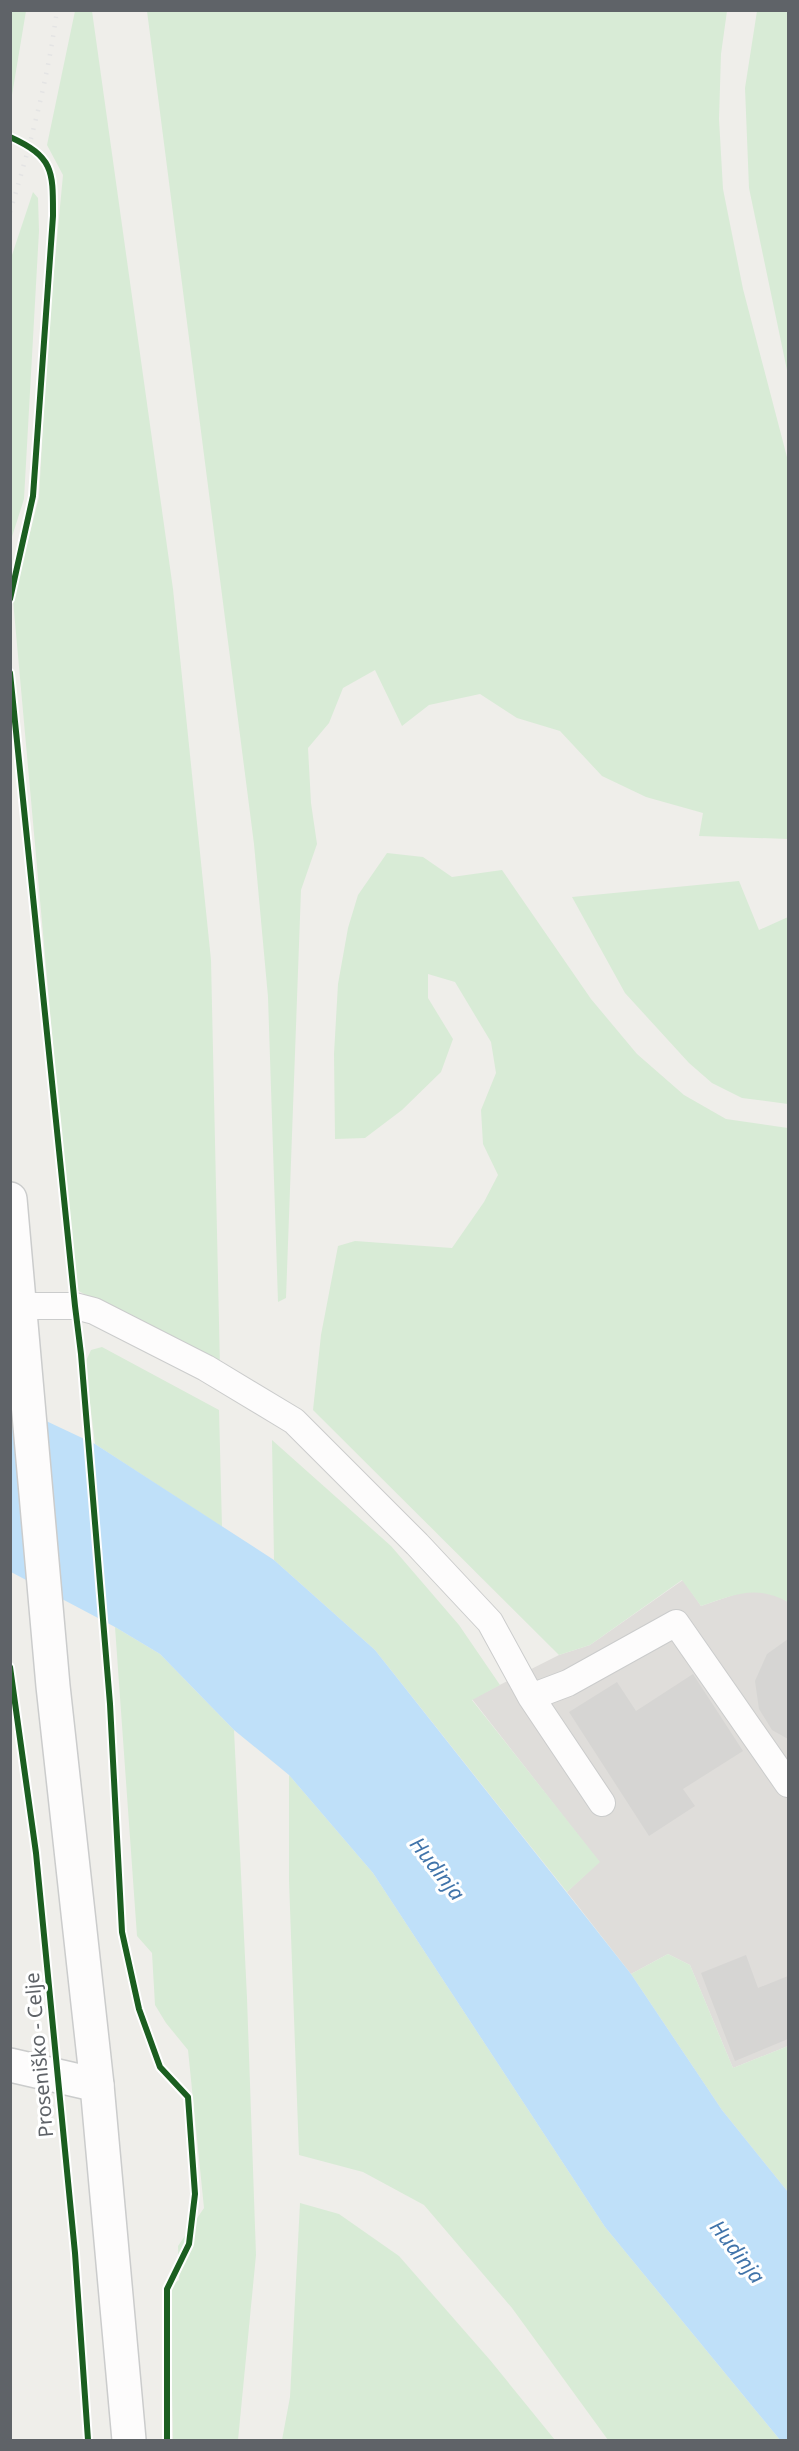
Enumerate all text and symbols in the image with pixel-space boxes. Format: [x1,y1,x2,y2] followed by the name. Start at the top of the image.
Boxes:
[404,1831,471,1906] water label: Hudinja
[18,1972,59,2138] street label: Proseniško - Celje
[704,2214,771,2289] water label: Hudinja

